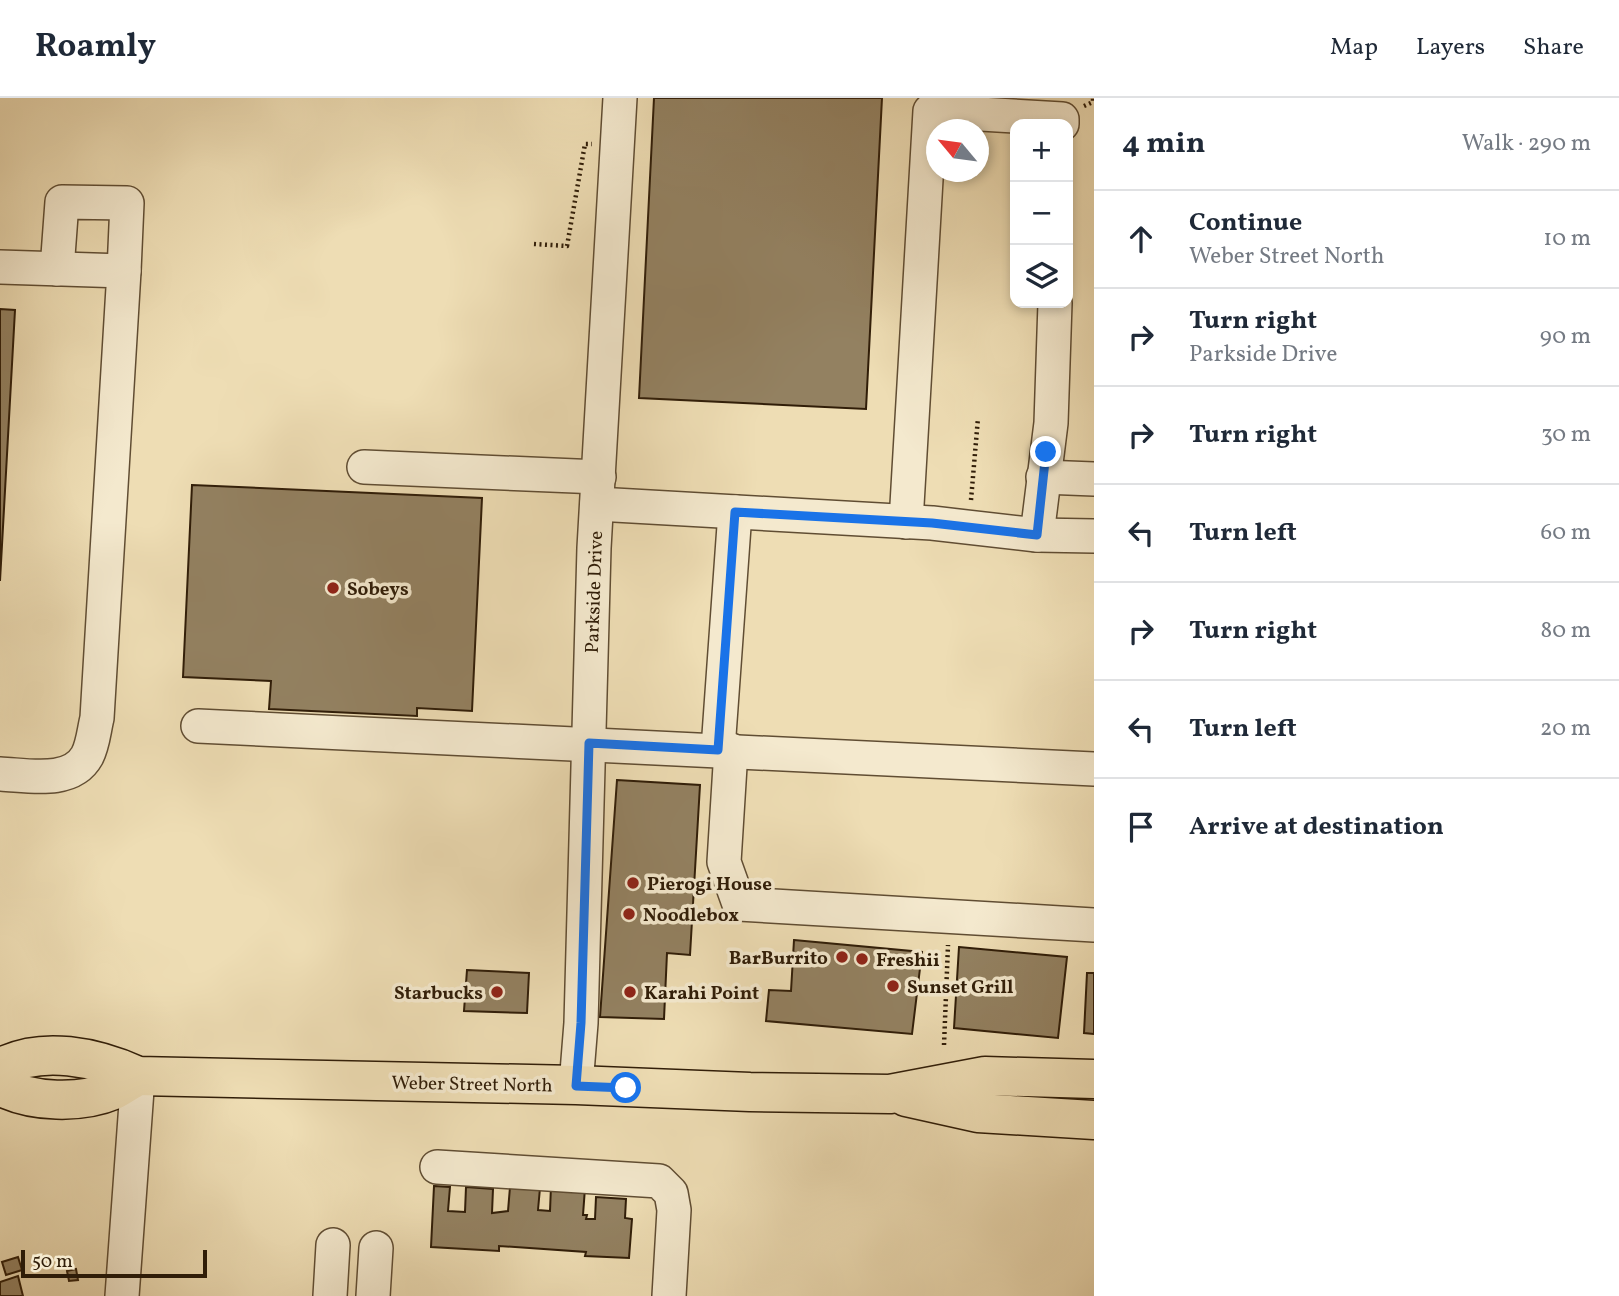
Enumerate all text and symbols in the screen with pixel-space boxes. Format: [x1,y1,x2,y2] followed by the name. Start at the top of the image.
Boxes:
[35,25,156,71] text: Roamly
[1330,31,1378,65] text: Map
[1416,31,1485,65] text: Layers
[1523,31,1584,65] text: Share
[926,119,989,182] north arrow
[1010,119,1073,308] map controls
[1010,119,1073,182] button: +
[1122,123,1206,165] text: 4 min
[1462,128,1591,160] text: Walk · 290 m
[1010,182,1073,245] button: −
[1189,205,1302,241] text: Continue
[1122,220,1160,258] icon: ahead
[1543,223,1591,255] text: 10 m
[1189,241,1384,273] text: Weber Street North
[1010,245,1073,308] button: layers
[1189,303,1317,339] text: Turn right
[1122,318,1160,356] icon: right
[1540,321,1591,353] text: 90 m
[1189,339,1337,371] text: Parkside Drive
[1122,416,1160,454] icon: right
[1189,417,1317,453] text: Turn right
[1541,419,1591,451] text: 30 m
[1030,436,1061,467] route end
[1122,514,1160,552] icon: left
[1189,515,1297,551] text: Turn left
[1541,517,1591,549] text: 60 m
[580,530,610,654] street label: Parkside Drive
[347,577,409,603] place label: Sobeys
[325,580,341,596] marker: Sobeys
[1122,612,1160,650] icon: right
[1189,613,1317,649] text: Turn right
[1541,615,1591,647] text: 80 m
[1122,710,1160,748] icon: left
[1189,711,1297,747] text: Turn left
[1540,713,1591,745] text: 20 m
[1122,808,1160,846] icon: arrive
[1189,809,1444,845] text: Arrive at destination
[647,872,772,898] place label: Pierogi House
[625,875,641,891] marker: Pierogi House
[643,903,739,929] place label: Noodlebox
[621,906,637,922] marker: Noodlebox
[729,946,828,972] place label: BarBurrito
[876,948,940,974] place label: Freshii
[834,949,850,965] marker: BarBurrito
[854,951,870,967] marker: Freshii
[907,975,1013,1001] place label: Sunset Grill
[885,978,901,994] marker: Sunset Grill
[394,981,483,1007] place label: Starbucks
[644,981,759,1007] place label: Karahi Point
[489,984,505,1000] marker: Starbucks
[622,984,638,1000] marker: Karahi Point
[391,1071,553,1099] street label: Weber Street North
[610,1072,641,1103] route start
[21,1247,206,1279] scale bar
[32,1249,73,1275] text: 50 m

